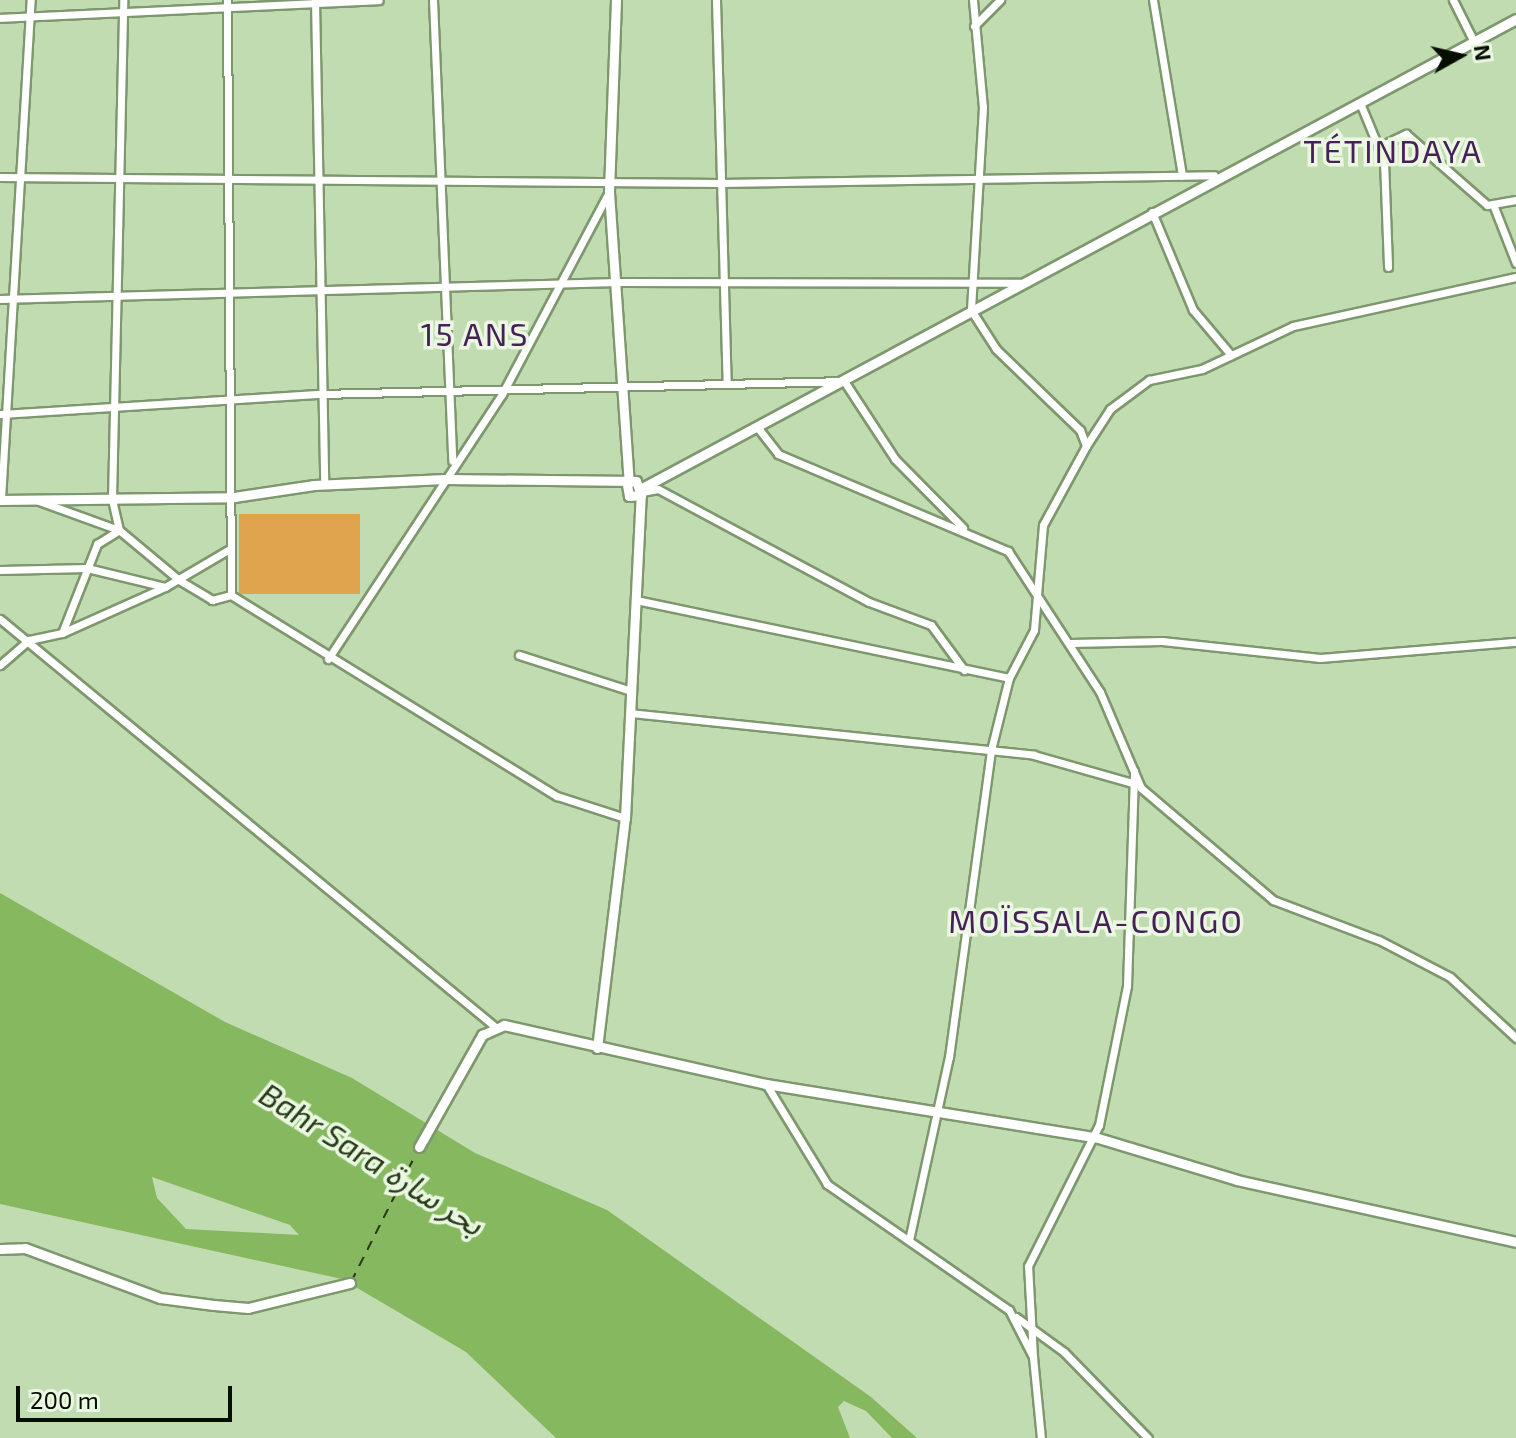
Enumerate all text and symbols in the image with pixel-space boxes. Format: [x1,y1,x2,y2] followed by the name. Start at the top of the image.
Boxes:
[1420,16,1500,96] north arrow
[1470,43,1498,62] text: N
[1303,131,1483,169] district label: TÉTINDAYA
[420,314,530,352] district label: 15 ANS
[948,901,1244,939] district label: MOÏSSALA-CONGO
[253,1074,491,1242] water label: Bahr Sara بحر سارة
[20,1370,236,1420] scale bar
[30,1385,99,1414] text: 200 m

